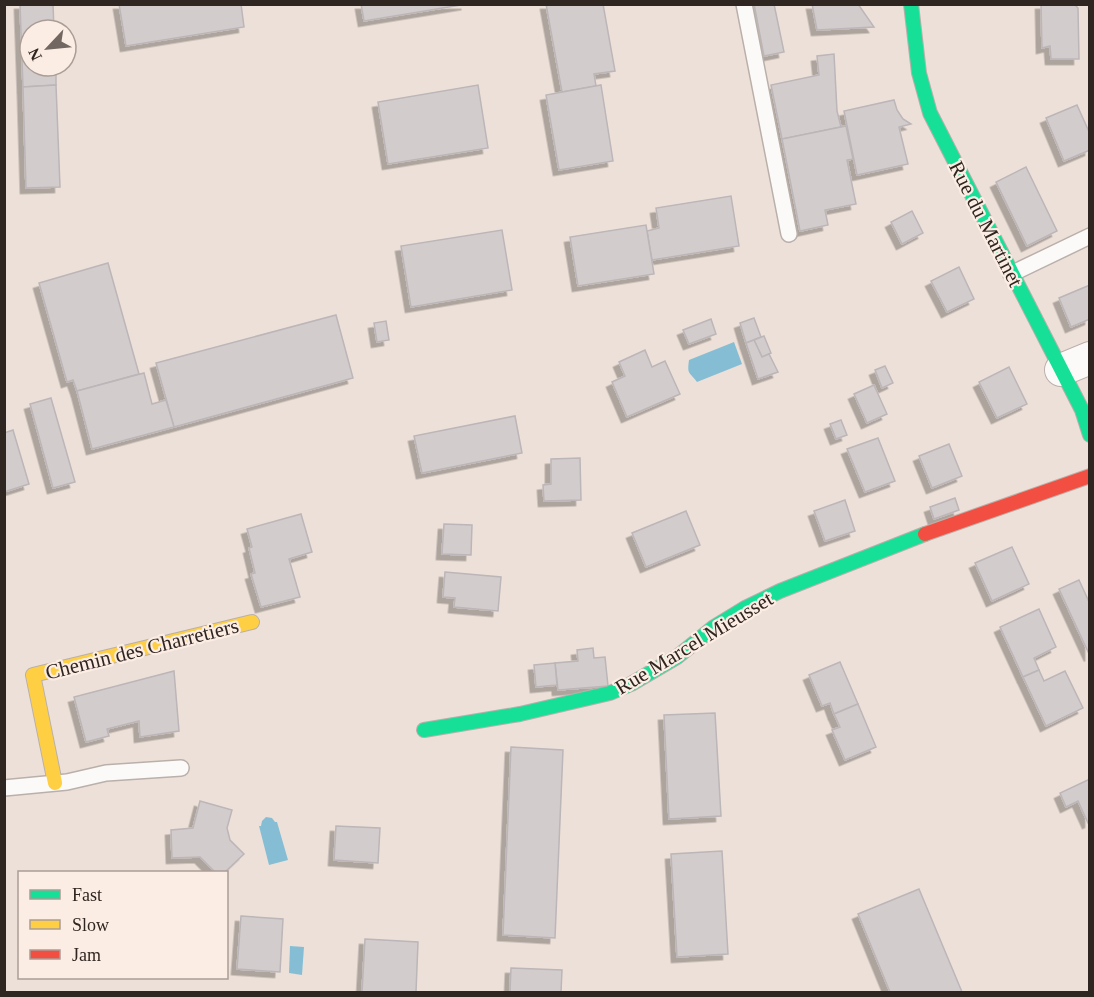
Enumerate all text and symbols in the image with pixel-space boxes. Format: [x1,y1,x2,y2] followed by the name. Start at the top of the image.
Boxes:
[18,18,78,78] north arrow
[25,45,45,63] text: N
[944,157,1028,291] street label: Rue du Martinet
[611,586,777,700] street label: Rue Marcel Mieusset
[43,613,241,685] street label: Chemin des Charretiers
[18,871,228,979] legend
[72,885,102,905] text: Fast
[72,915,109,935] text: Slow
[72,945,101,965] text: Jam

